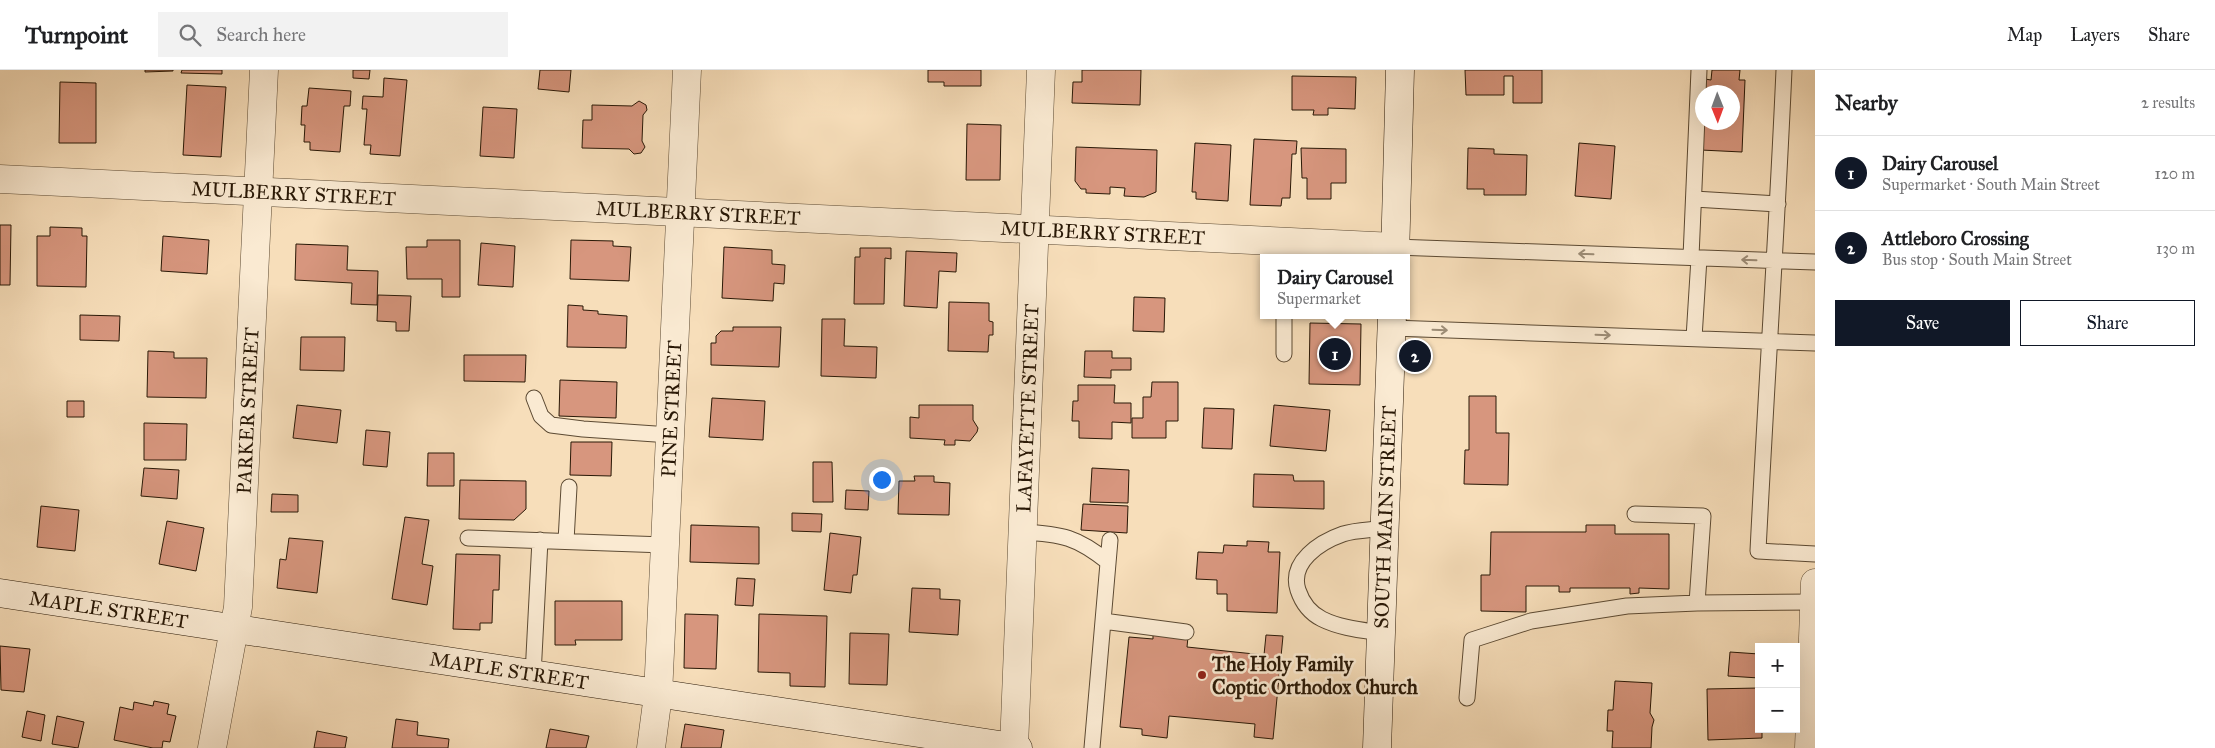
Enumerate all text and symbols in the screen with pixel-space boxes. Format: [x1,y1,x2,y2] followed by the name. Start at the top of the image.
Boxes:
[158,12,508,57] search box
[25,20,128,50] text: Turnpoint
[176,21,204,49] icon: search
[216,23,306,46] text: Search here
[2007,24,2042,46] text: Map
[2070,24,2120,46] text: Layers
[2148,24,2190,46] text: Share
[1695,85,1740,130] north arrow
[1835,90,1898,116] text: Nearby
[2141,93,2195,112] text: 2 results
[1882,152,1998,175] text: Dairy Carousel
[1848,164,1854,183] text: 1
[2155,164,2195,183] text: 120 m
[1882,175,2100,194] text: Supermarket · South Main Street
[191,176,397,210] street label: MULBERRY STREET
[595,196,801,230] street label: MULBERRY STREET
[1000,216,1206,250] street label: MULBERRY STREET
[1882,227,2029,250] text: Attleboro Crossing
[1847,239,1855,258] text: 2
[2156,239,2195,258] text: 130 m
[1579,249,1595,258] one-way arrow
[1882,250,2072,269] text: Bus stop · South Main Street
[1260,254,1410,319] popup
[1741,255,1757,264] one-way arrow
[1277,266,1393,289] text: Dairy Carousel
[1277,289,1361,308] text: Supermarket
[1835,300,2010,346] button: Save
[2020,300,2195,346] button: Share
[1011,303,1044,513] street label: LAFAYETTE STREET
[1432,325,1448,334] one-way arrow
[231,326,264,495] street label: PARKER STREET
[1594,330,1611,340] one-way arrow
[1319,335,1351,373] pin: 1
[1399,337,1431,375] pin: 2
[656,339,686,478] street label: PINE STREET
[1369,405,1401,629] street label: SOUTH MAIN STREET
[869,467,895,493] your location
[28,586,190,634] street label: MAPLE STREET
[1755,643,1800,733] map controls
[1755,643,1800,688] button: +
[428,647,591,695] street label: MAPLE STREET
[1211,652,1419,700] place label: The Holy Family Coptic Orthodox Church
[1196,669,1208,681] marker: The Holy Family Coptic Orthodox Church
[1755,688,1800,733] button: −

